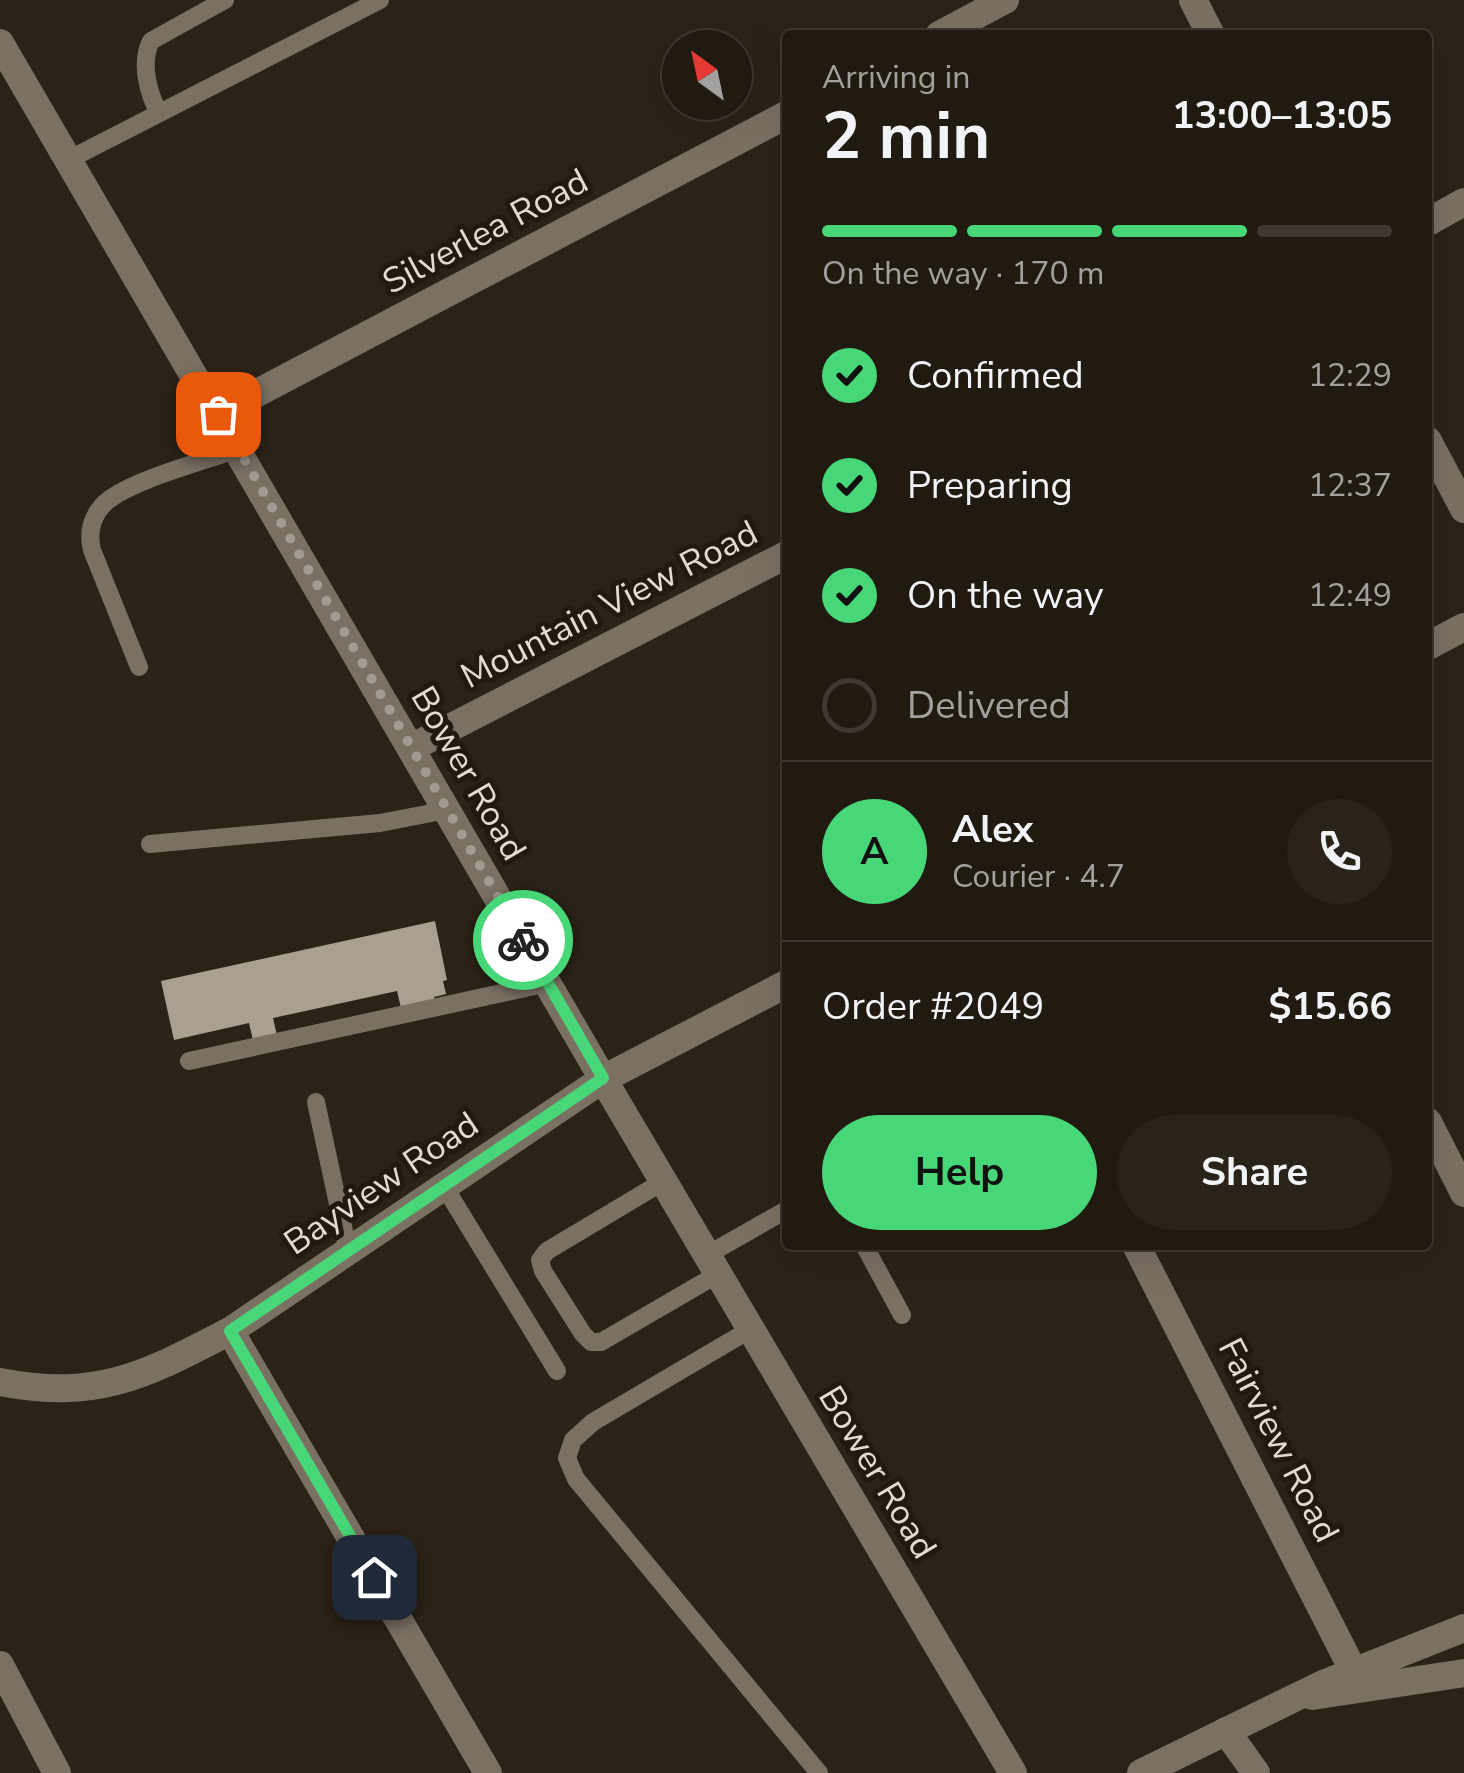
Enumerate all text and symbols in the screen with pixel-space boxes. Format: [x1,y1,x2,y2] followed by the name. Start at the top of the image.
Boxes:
[662,30,752,120] north arrow
[662,30,752,120] map controls
[822,56,970,99] text: Arriving in
[1172,90,1392,141] text: 13:00–13:05
[822,92,990,181] text: 2 min
[374,158,596,305] street label: Silverlea Road
[822,252,1104,295] text: On the way · 170 m
[822,348,877,403] icon: check
[907,350,1084,401] text: Confirmed
[1308,354,1392,397] text: 12:29
[176,372,261,457] pin
[191,387,246,442] icon: bag
[822,458,877,513] icon: check
[907,460,1073,511] text: Preparing
[1308,464,1392,507] text: 12:37
[453,509,766,700] street label: Mountain View Road
[822,568,877,623] icon: check
[907,570,1103,621] text: On the way
[1308,574,1392,617] text: 12:49
[400,678,537,869] street label: Bower Road
[907,680,1071,731] text: Delivered
[1287,799,1392,904] button: phone
[952,804,1033,855] text: Alex
[860,826,889,877] text: A
[952,855,1125,898] text: Courier · 4.7
[473,890,573,990] courier
[496,913,551,968] icon: bike
[822,981,1044,1032] text: Order #2049
[1269,981,1392,1032] text: $15.66
[275,1101,488,1266] street label: Bayview Road
[822,1115,1097,1230] button: Help
[1117,1115,1392,1230] button: Share
[1207,1330,1350,1550] street label: Fairview Road
[808,1377,948,1567] street label: Bower Road
[332,1535,417,1620] pin
[347,1550,402,1605] icon: home

